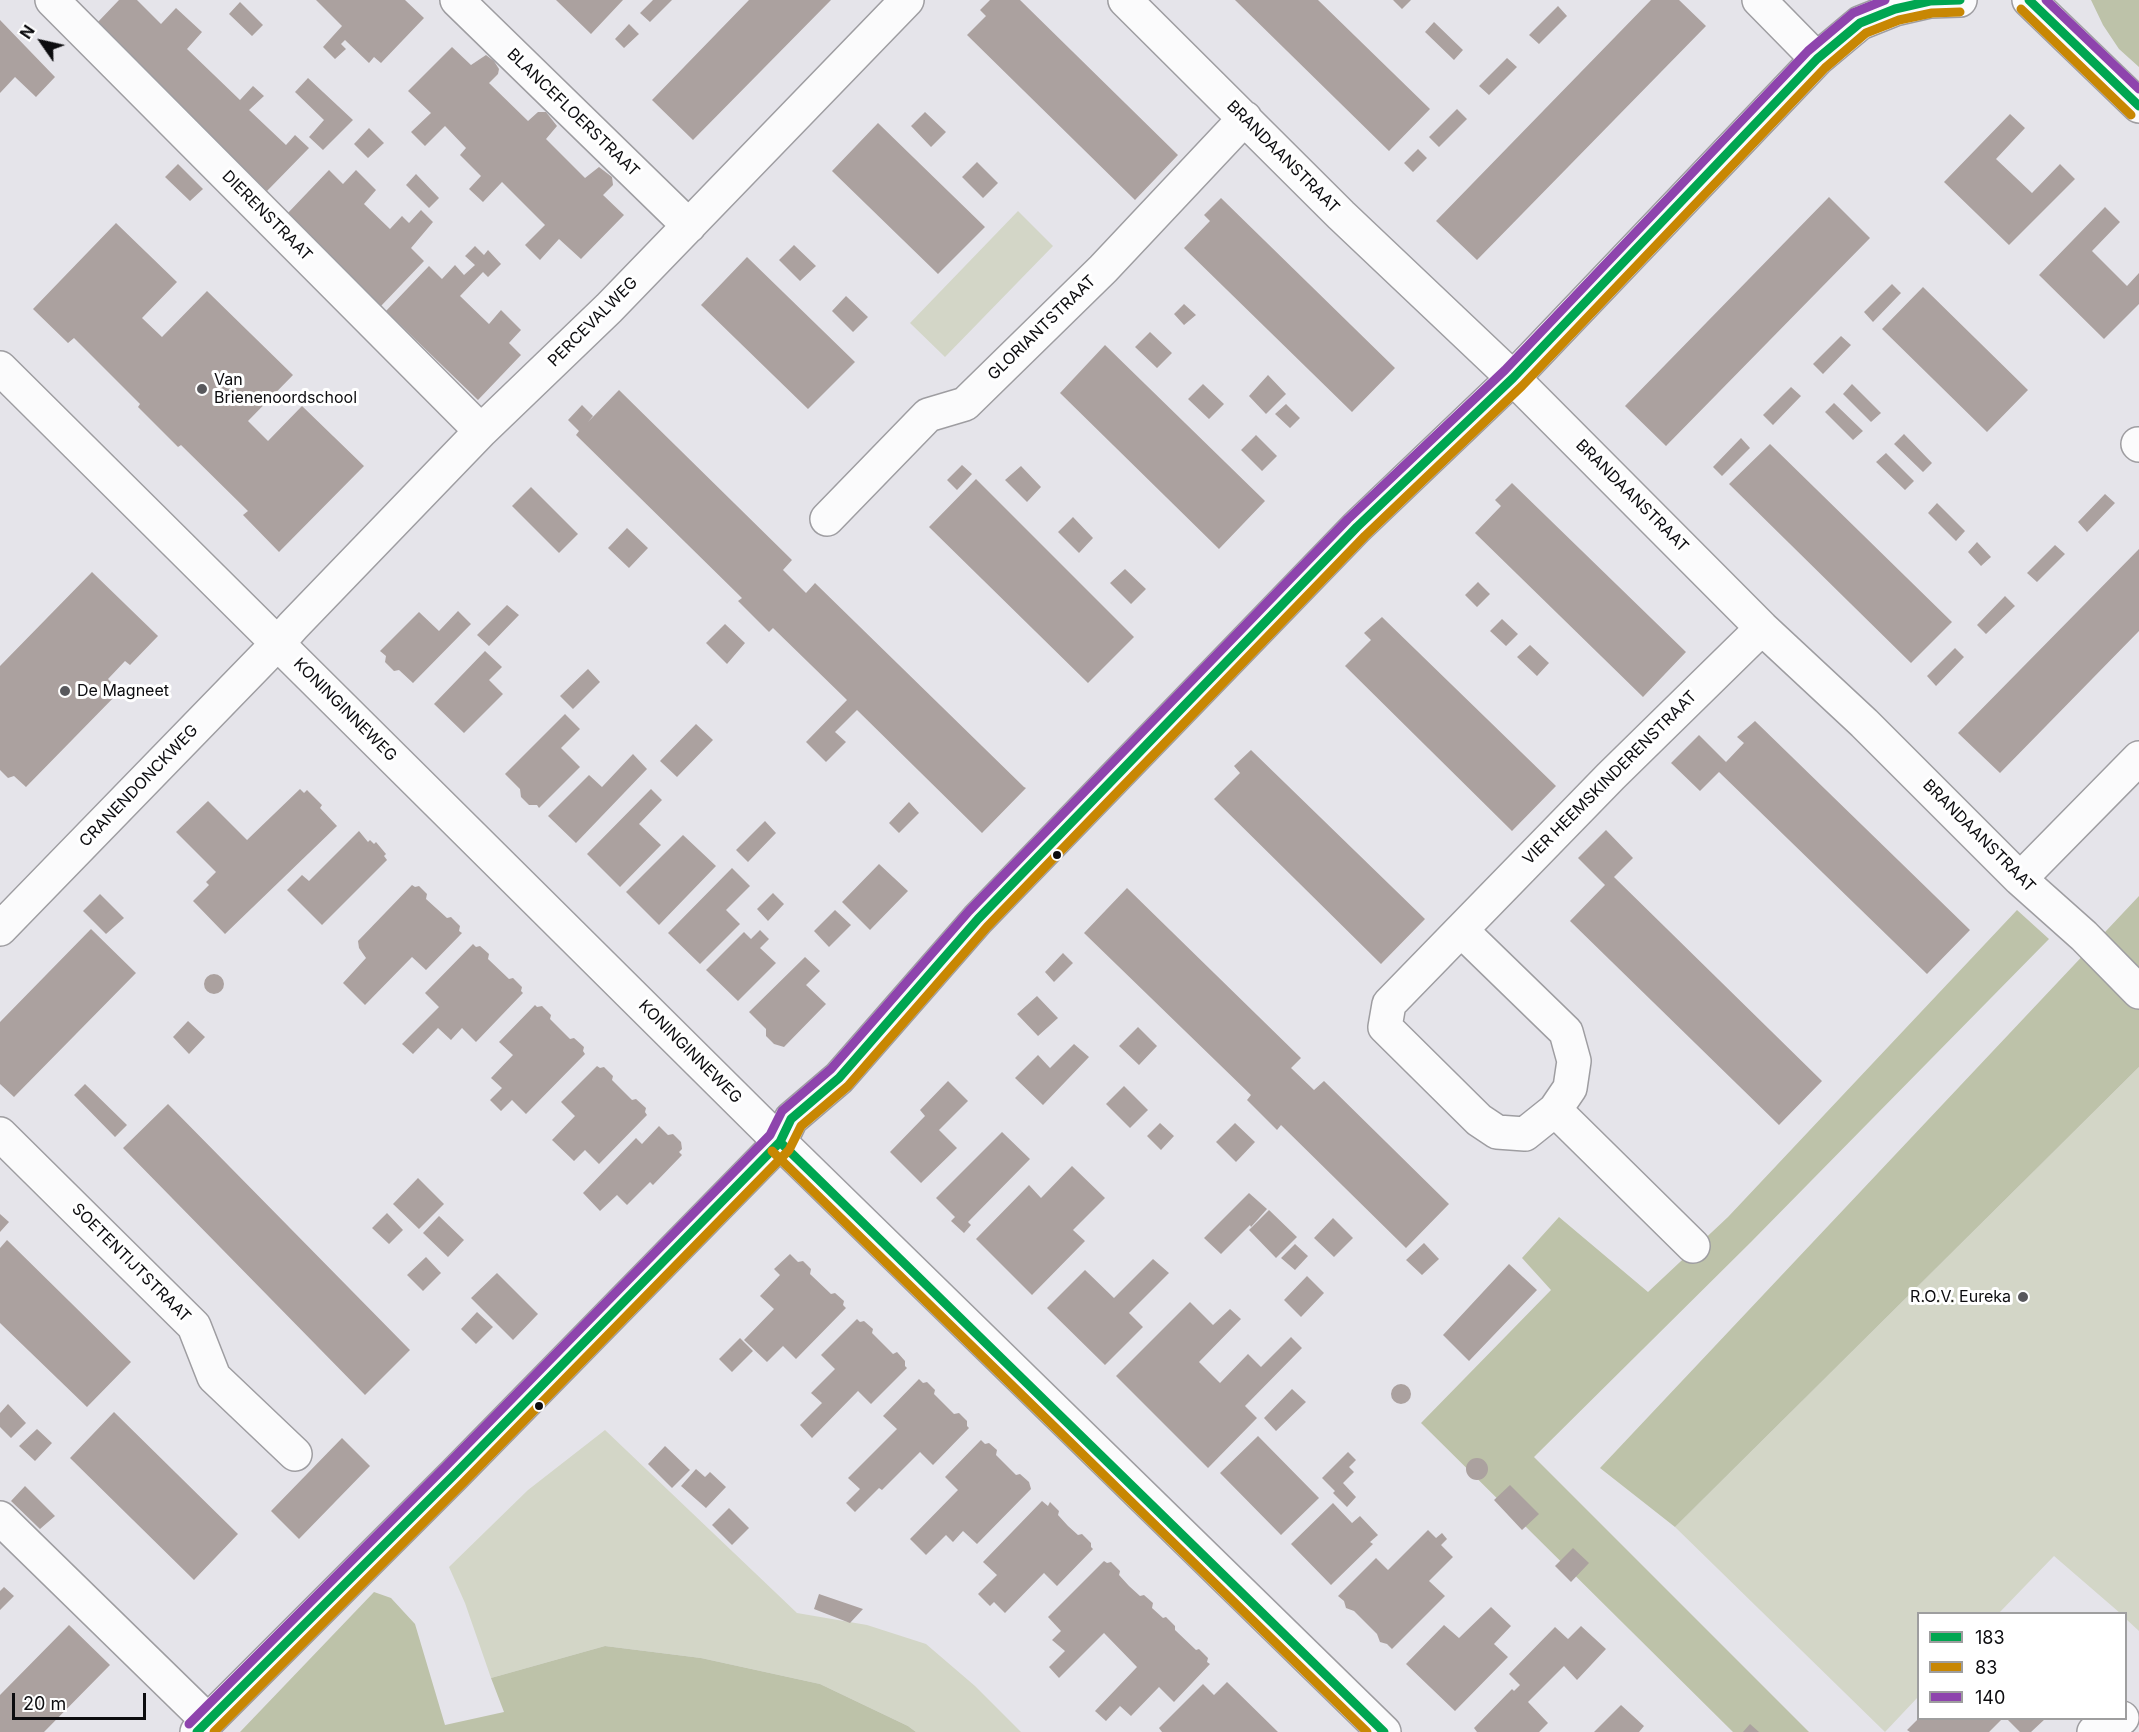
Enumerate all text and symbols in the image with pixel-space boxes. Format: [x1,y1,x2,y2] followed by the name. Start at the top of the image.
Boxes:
[12,12,72,72] north arrow
[15,21,39,43] text: N
[503,45,643,181] street label: BLANCEFLOERSTRAAT
[1223,97,1343,217] street label: BRANDAANSTRAAT
[218,167,316,265] street label: DIERENSTRAAT
[984,271,1100,385] street label: GLORIANTSTRAAT
[544,273,642,371] street label: PERCEVALWEG
[214,370,357,408] place label: Van Brienenoordschool
[195,382,209,396] marker: Van Brienenoordschool
[1572,436,1692,556] street label: BRANDAANSTRAAT
[289,654,401,766] street label: KONINGINNEWEG
[77,681,169,701] place label: De Magneet
[58,684,72,698] marker: De Magneet
[1519,687,1701,869] street label: VIER HEEMSKINDERENSTRAAT
[76,721,202,851] street label: CRANENDONCKWEG
[1919,776,2039,896] street label: BRANDAANSTRAAT
[1051,849,1063,861] unlabelled marker
[634,996,746,1108] street label: KONINGINNEWEG
[68,1200,194,1326] street label: SOETENTIJTSTRAAT
[1910,1287,2011,1307] place label: R.O.V. Eureka
[2016,1290,2030,1304] marker: R.O.V. Eureka
[533,1400,545,1412] unlabelled marker
[1917,1612,2127,1720] legend
[1975,1627,2005,1648] text: 183
[1975,1657,1997,1678] text: 83
[15,1681,148,1719] scale bar
[1975,1687,2005,1708] text: 140
[23,1693,66,1714] text: 20 m

